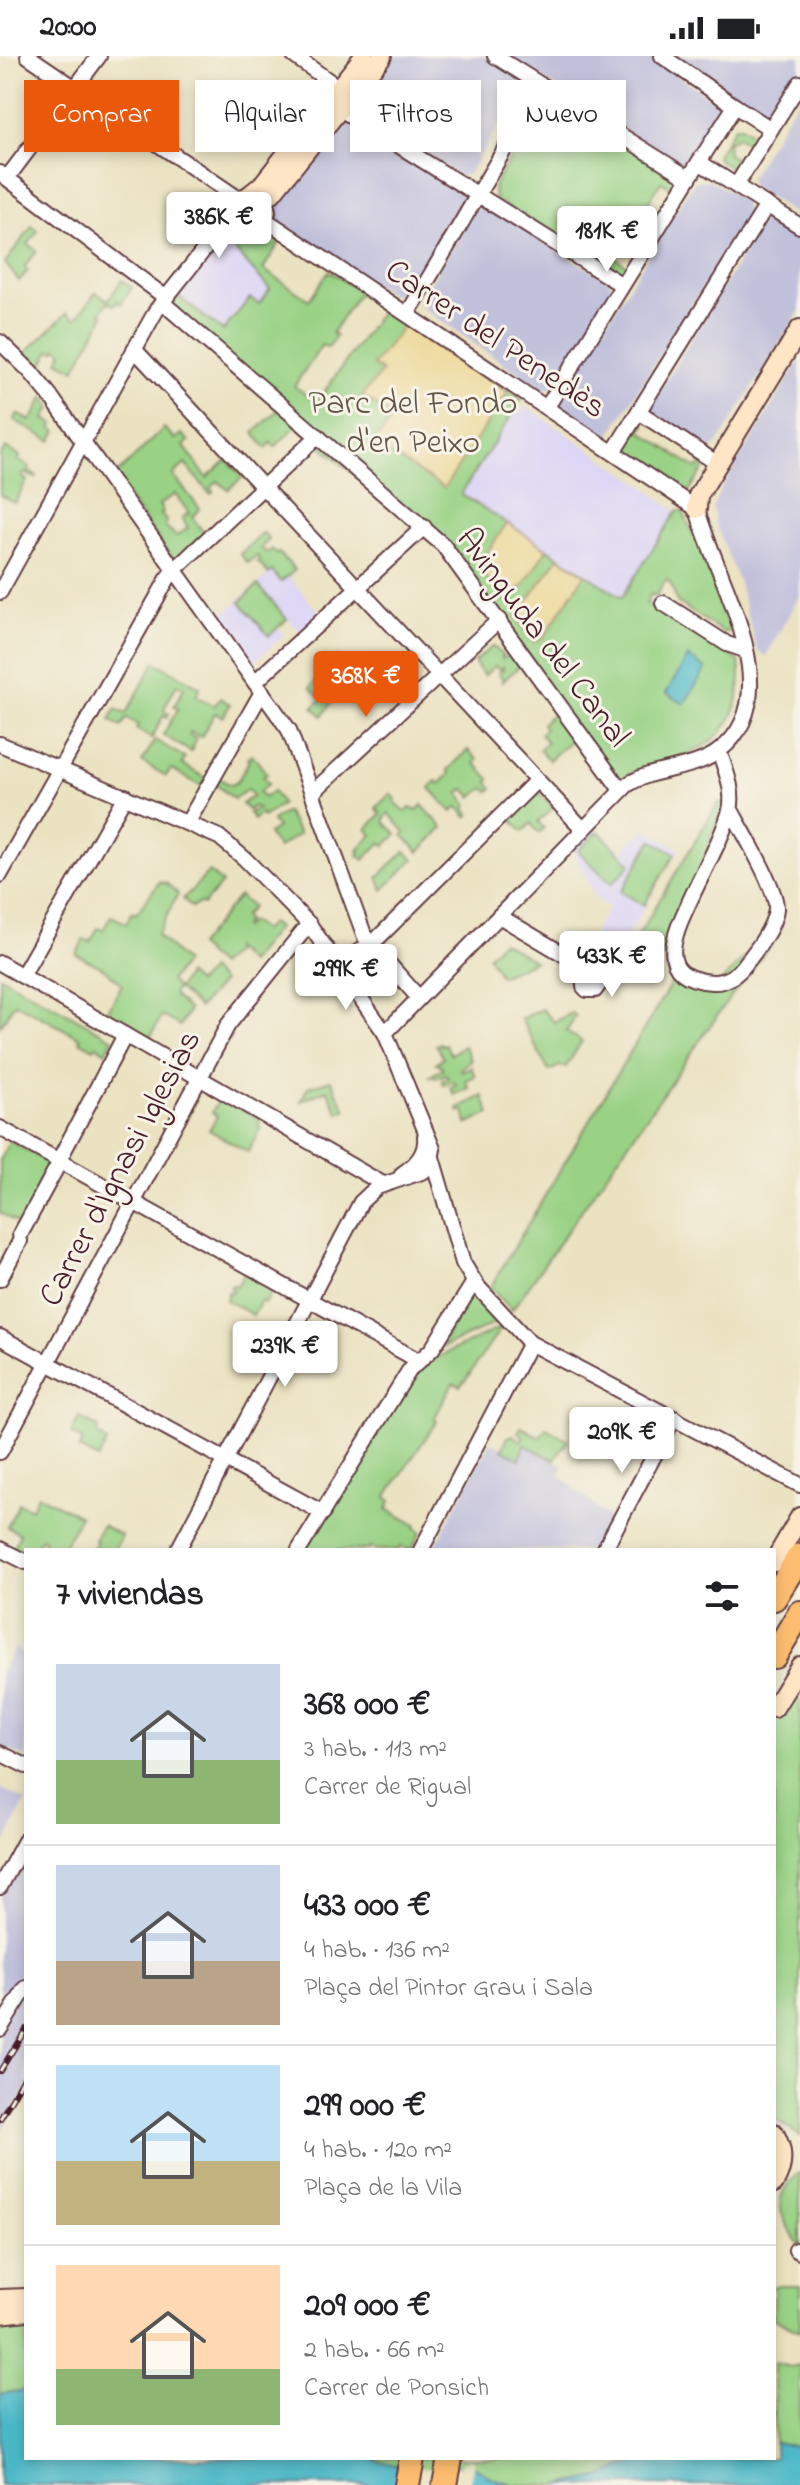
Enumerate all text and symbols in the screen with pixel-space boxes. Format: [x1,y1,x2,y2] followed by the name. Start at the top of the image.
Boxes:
[40,6,96,50] text: 20:00
[24,80,179,152] chip: Comprar
[195,80,334,152] chip: Alquilar
[350,80,481,152] chip: Filtros
[497,80,626,152] chip: Nuevo
[154,192,284,260] pin: 386K €
[184,199,254,237] text: 386K €
[542,206,672,274] pin: 181K €
[575,213,639,251] text: 181K €
[374,248,615,433] street label: Carrer del Penedès
[309,380,517,469] park label: Parc del Fondo d'en Peixo
[442,518,641,759] street label: Avinguda del Canal
[301,651,431,719] pin: 368K €
[331,658,401,696] text: 368K €
[547,931,677,999] pin: 433K €
[577,938,647,976] text: 433K €
[281,944,411,1012] pin: 299K €
[313,951,379,989] text: 299K €
[27,1021,216,1316] street label: Carrer d'Ignasi Iglesias
[220,1321,350,1389] pin: 239K €
[251,1328,319,1366] text: 239K €
[557,1407,687,1475] pin: 209K €
[587,1414,657,1452] text: 209K €
[56,1571,204,1621] text: 7 viviendas
[700,1574,744,1618] icon: filters
[304,1681,431,1731] text: 368 000 €
[120,1696,216,1792] icon: home
[304,1731,447,1769] text: 3 hab. · 113 m²
[304,1769,471,1807] text: Carrer de Rigual
[304,1882,431,1932] text: 433 000 €
[120,1897,216,1993] icon: home
[304,1932,450,1970] text: 4 hab. · 136 m²
[304,1970,593,2008] text: Plaça del Pintor Grau i Sala
[304,2082,426,2132] text: 299 000 €
[120,2097,216,2193] icon: home
[304,2132,452,2170] text: 4 hab. · 120 m²
[304,2170,462,2208] text: Plaça de la Vila
[304,2282,431,2332] text: 209 000 €
[120,2297,216,2393] icon: home
[304,2332,445,2370] text: 2 hab. · 66 m²
[304,2370,489,2408] text: Carrer de Ponsich

